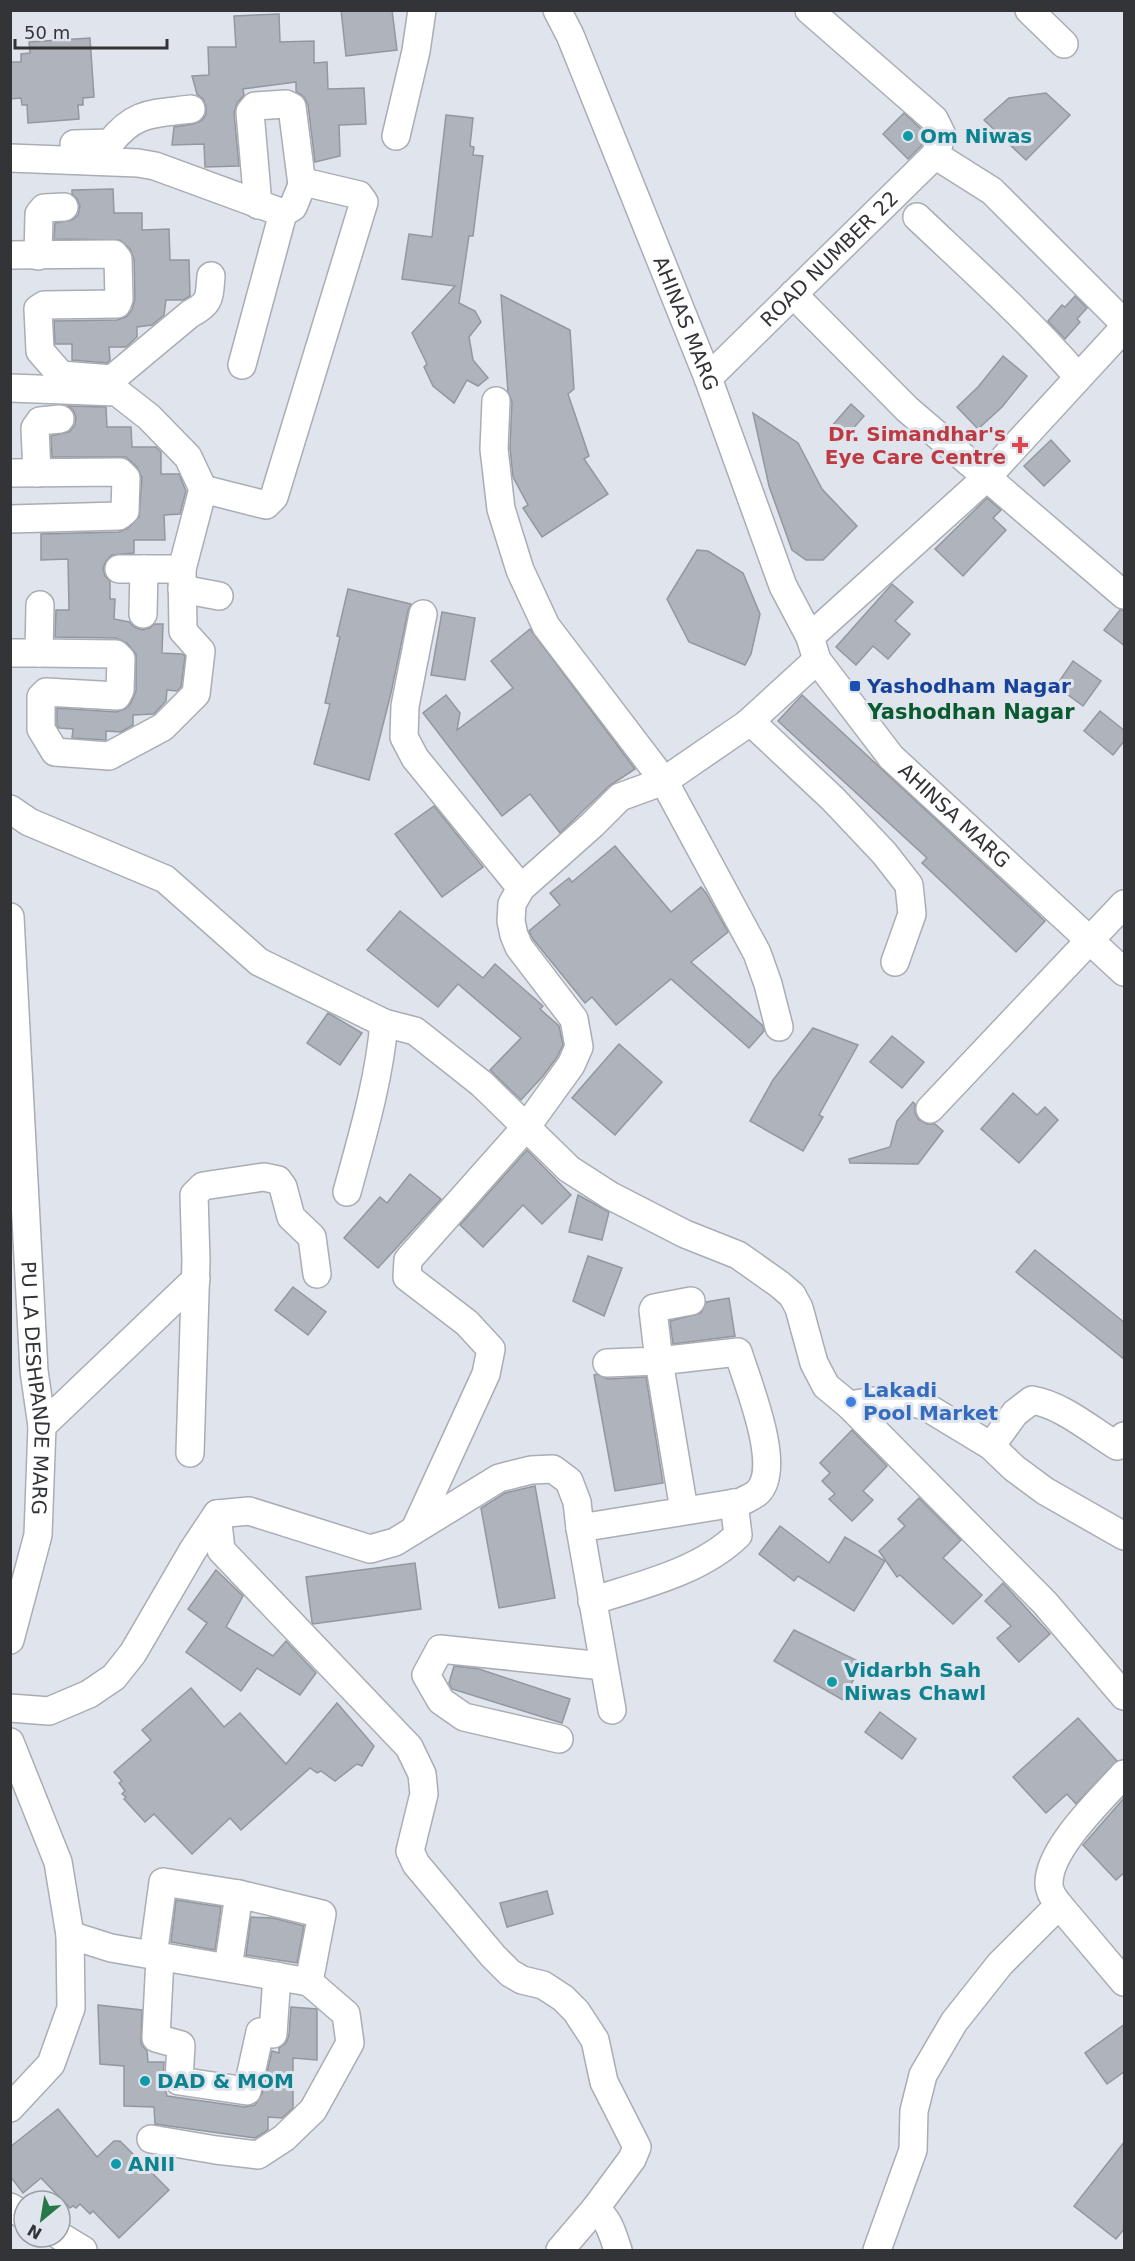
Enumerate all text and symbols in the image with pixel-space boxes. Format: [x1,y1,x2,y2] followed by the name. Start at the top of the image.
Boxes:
[15,12,166,50] scale bar
[24,22,70,43] text: 50 m
[920,124,1032,148] place label: Om Niwas
[901,129,915,143] marker: Om Niwas
[755,186,903,332] street label: ROAD NUMBER 22
[648,253,724,394] street label: AHINAS MARG
[825,422,1006,469] place label: Dr. Simandhar's Eye Care Centre
[1011,436,1029,454] marker: Dr. Simandhar's Eye Care Centre
[866,674,1071,698] place label: Yashodham Nagar
[848,679,862,693] marker: Yashodham Nagar
[866,700,1075,724] district label: Yashodhan Nagar
[894,758,1015,873] street label: AHINSA MARG
[16,1261,54,1516] street label: PU LA DESHPANDE MARG
[863,1378,999,1425] place label: Lakadi Pool Market
[844,1395,858,1409] marker: Lakadi Pool Market
[844,1658,986,1705] place label: Vidarbh Sah Niwas Chawl
[825,1675,839,1689] marker: Vidarbh Sah Niwas Chawl
[157,2069,294,2093] place label: DAD & MOM
[138,2074,152,2088] marker: DAD & MOM
[128,2152,175,2176] place label: ANII
[109,2157,123,2171] marker: ANII
[12,2189,72,2249] north arrow
[24,2220,45,2243] text: N

